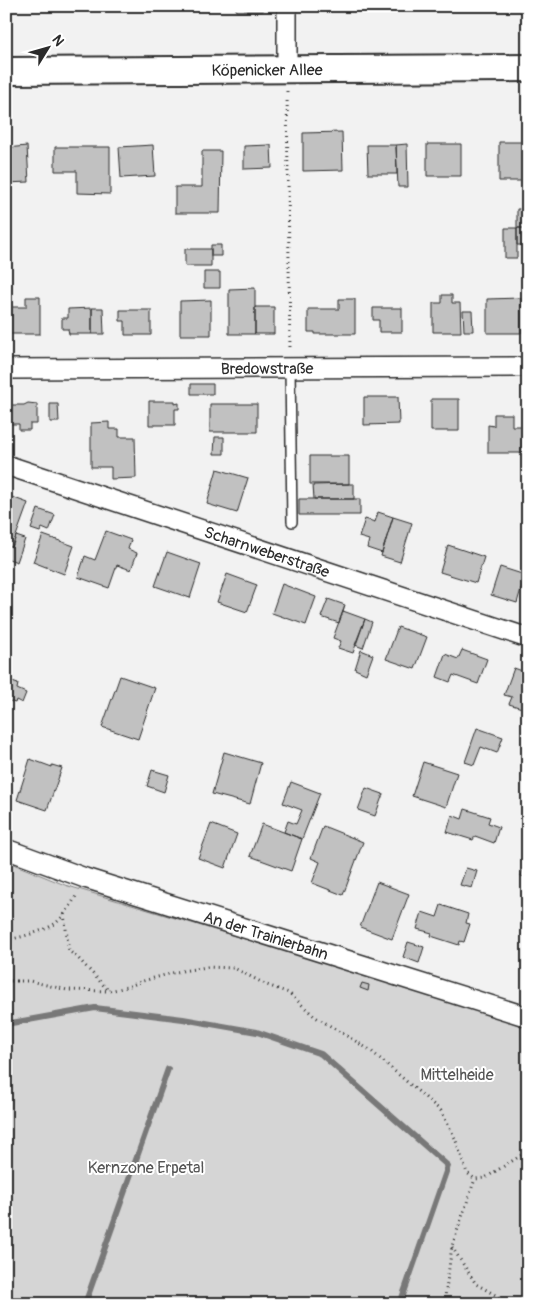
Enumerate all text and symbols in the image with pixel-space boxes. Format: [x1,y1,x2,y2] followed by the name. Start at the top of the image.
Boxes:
[22,22,72,72] north arrow
[48,32,68,49] text: N
[211,60,323,81] street label: Köpenicker Allee
[221,359,313,379] street label: Bredowstraße
[201,522,332,583] street label: Scharnweberstraße
[201,907,331,965] street label: An der Trainierbahn
[420,1065,494,1085] park label: Mittelheide
[88,1158,204,1178] park label: Kernzone Erpetal

